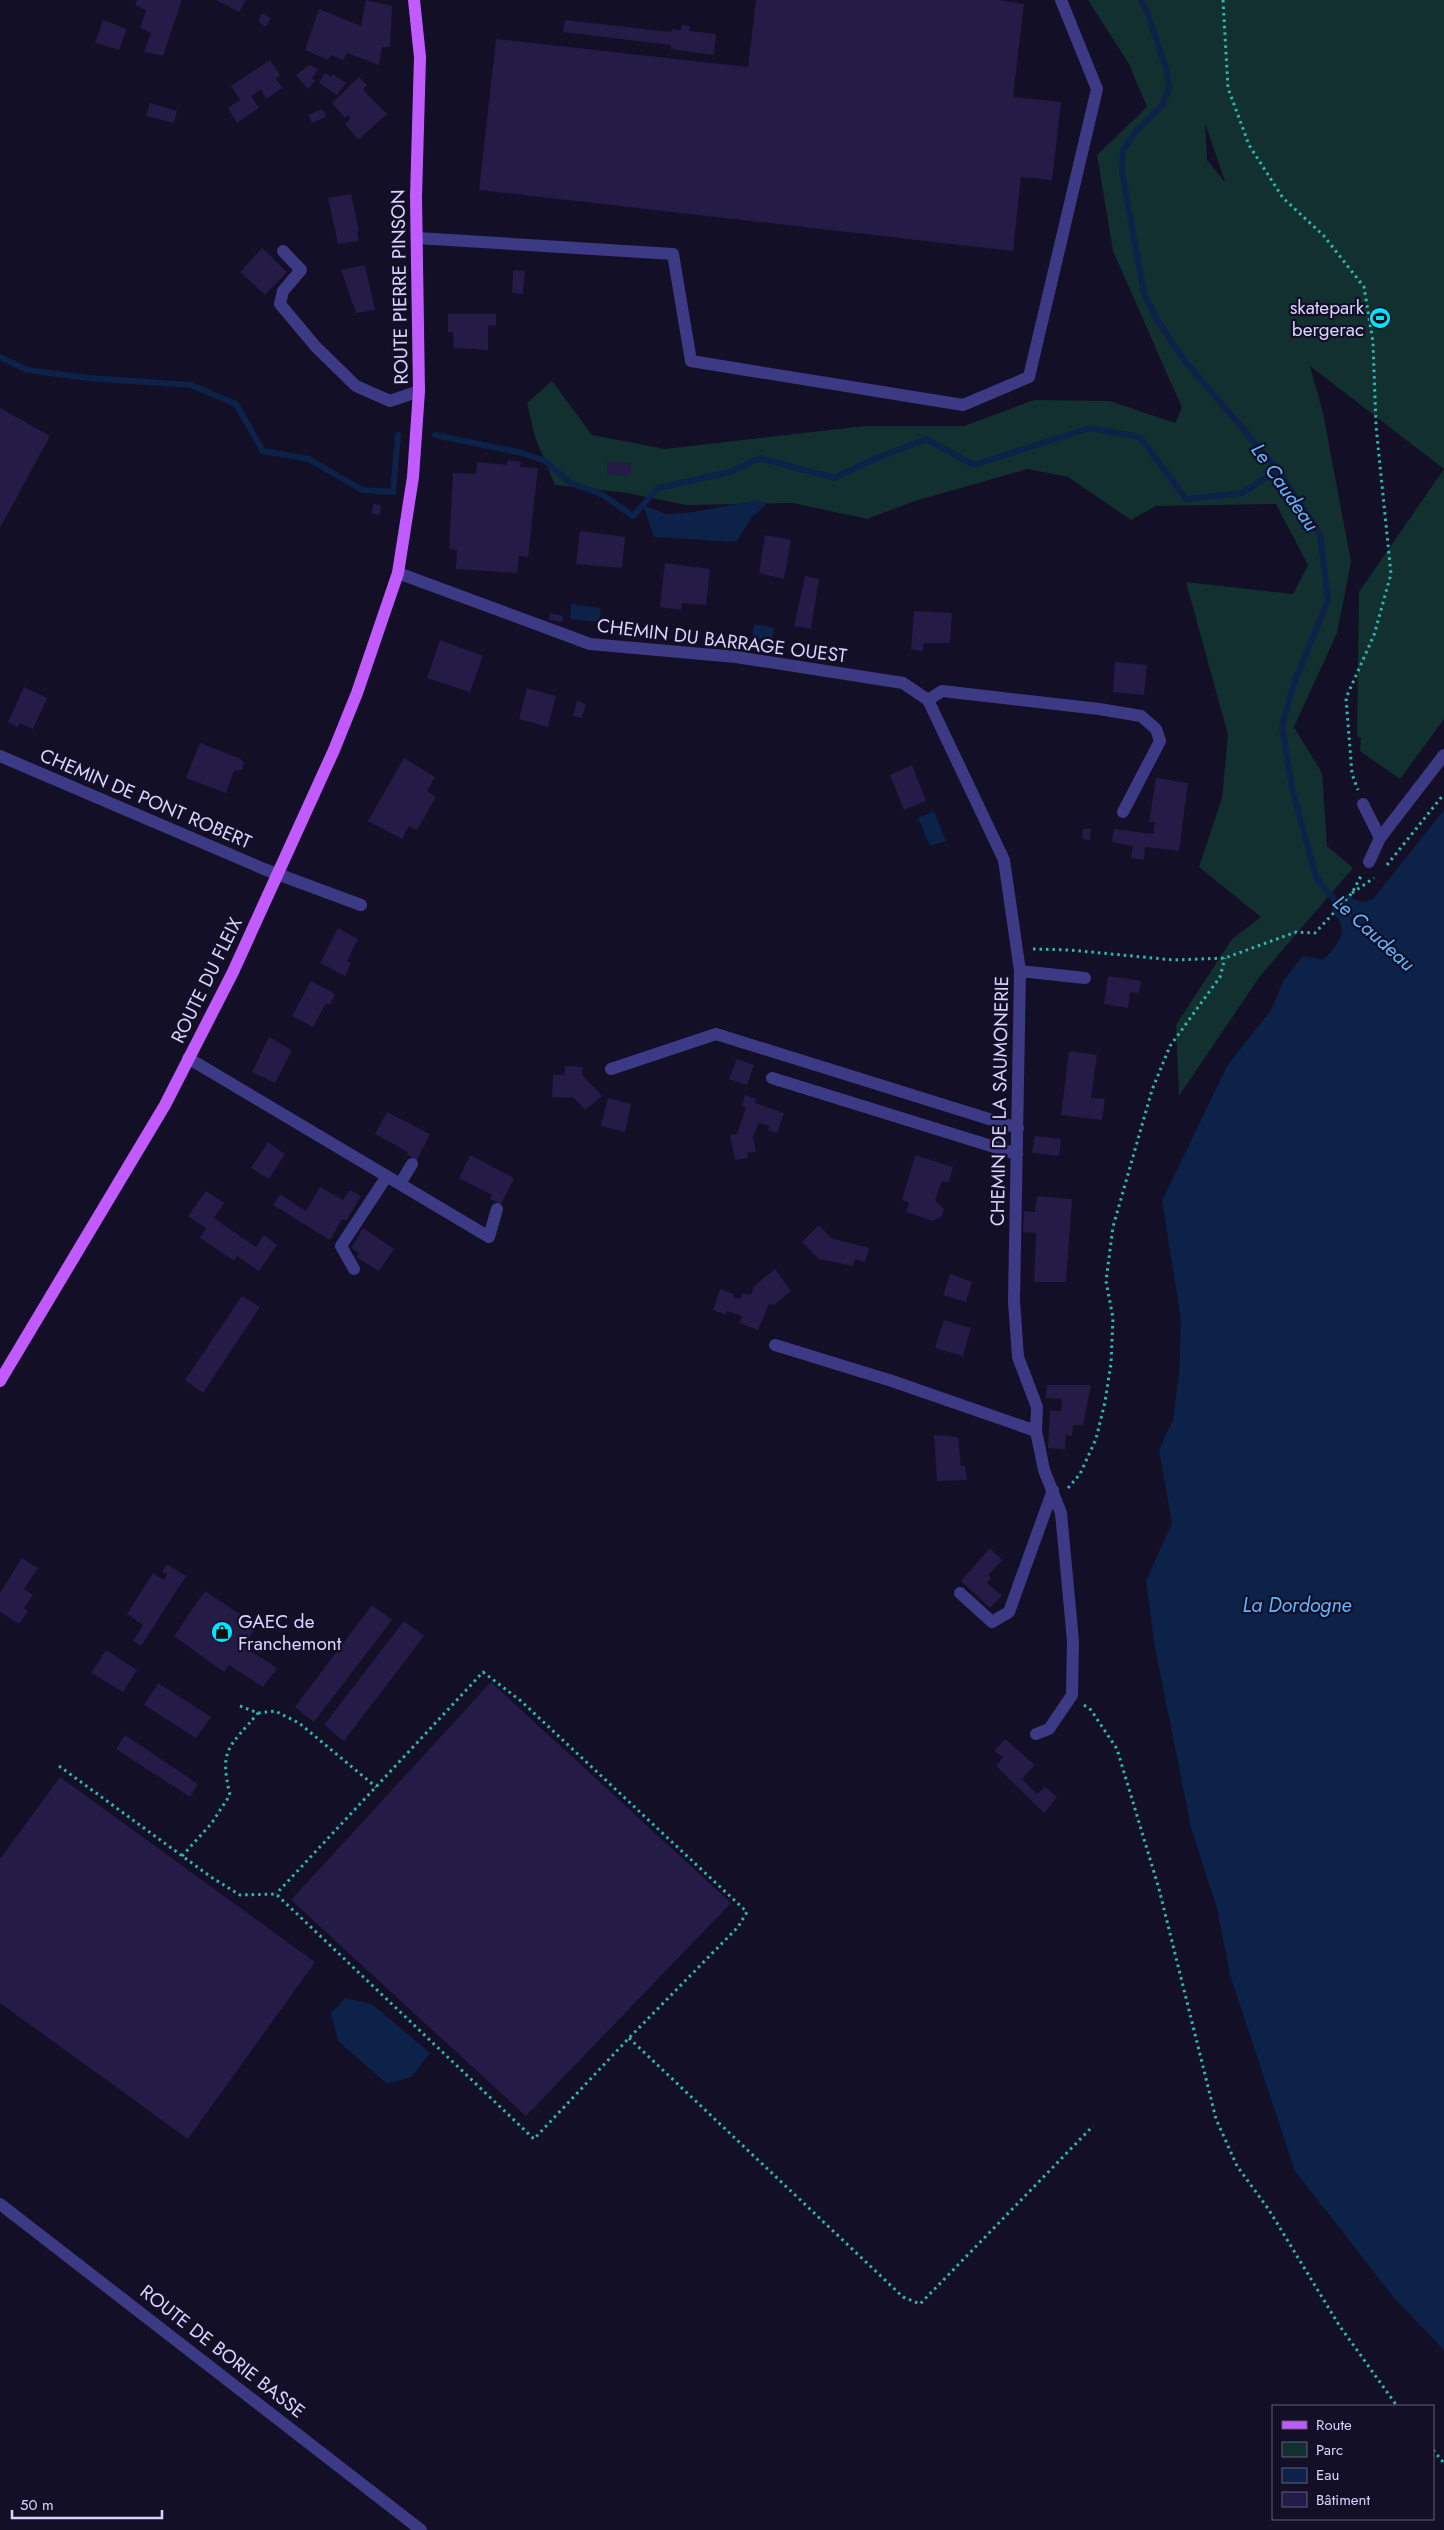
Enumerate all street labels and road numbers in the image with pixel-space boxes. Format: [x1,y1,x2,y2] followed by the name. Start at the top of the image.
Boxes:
[384,189,415,385] street label: ROUTE PIERRE PINSON
[595,612,849,669] street label: CHEMIN DU BARRAGE OUEST
[36,742,256,855] street label: CHEMIN DE PONT ROBERT
[164,912,249,1048] street label: ROUTE DU FLEIX
[984,976,1015,1226] street label: CHEMIN DE LA SAUMONERIE
[134,2278,311,2424] street label: ROUTE DE BORIE BASSE

